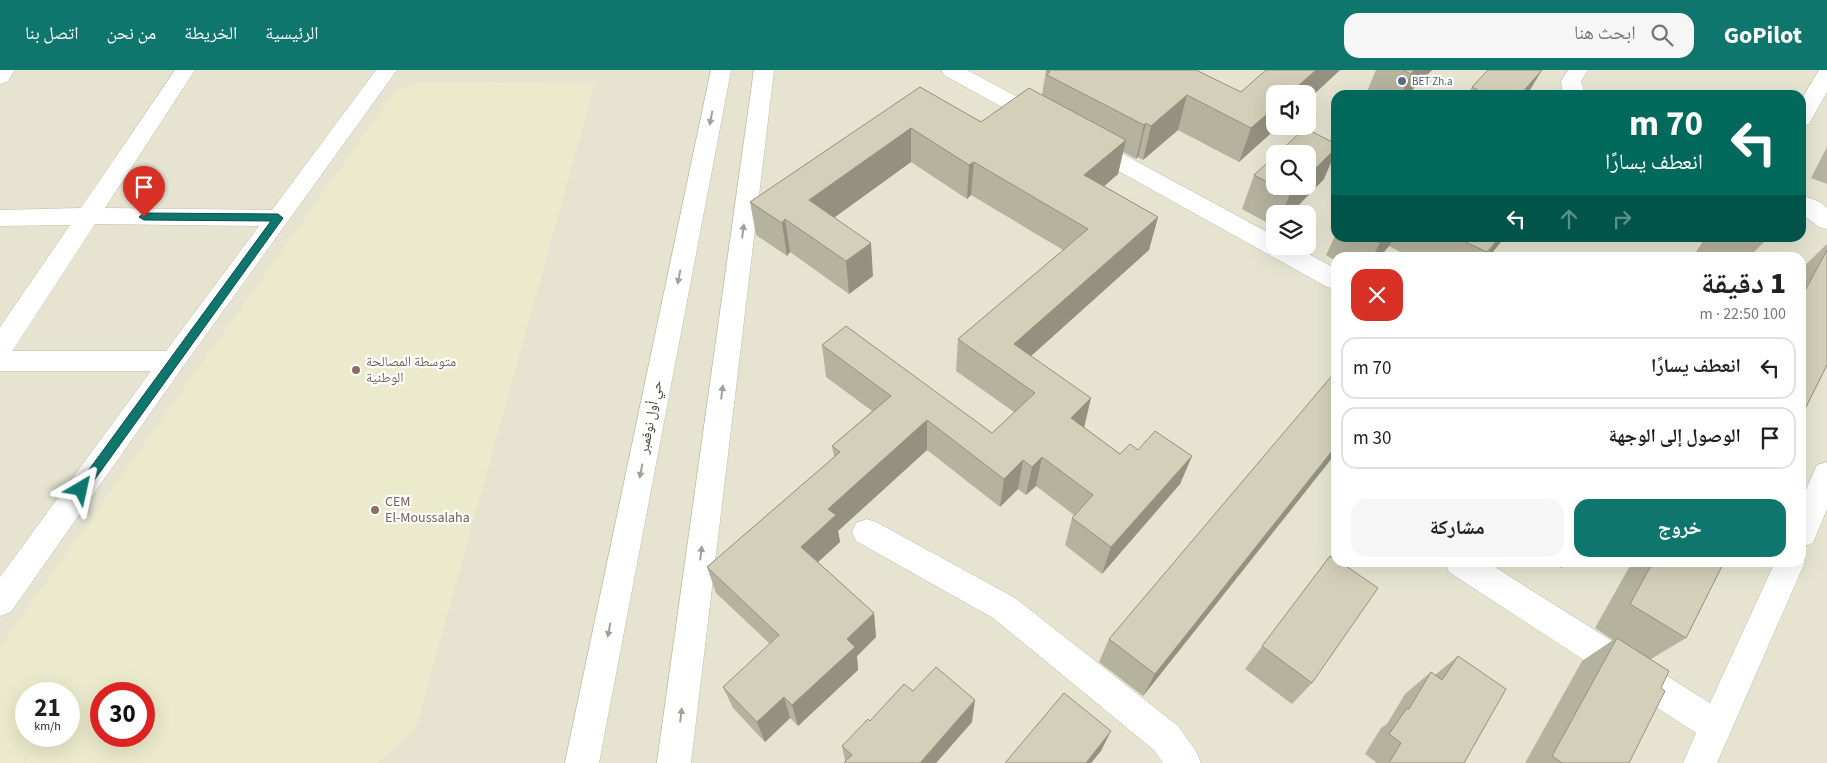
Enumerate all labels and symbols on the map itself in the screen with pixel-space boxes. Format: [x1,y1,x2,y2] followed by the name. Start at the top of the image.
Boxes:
[1412,74,1453,89] place label: BET Zh.a
[1396,75,1408,87] marker: BET Zh.a
[707,110,715,126] one-way arrow
[123,166,165,217] pin
[739,223,747,239] one-way arrow
[675,270,683,286] one-way arrow
[366,352,456,388] place label: متوسطة المصالحة الوطنية
[350,364,362,376] marker: متوسطة المصالحة الوطنية
[634,379,668,456] street label: حي أول نوفمبر
[718,384,726,400] one-way arrow
[54,462,106,514] position arrow
[636,463,644,479] one-way arrow
[385,492,470,528] place label: CEM El-Moussalaha
[369,504,381,516] marker: CEM El-Moussalaha
[698,545,706,561] one-way arrow
[604,622,612,638] one-way arrow
[90,682,155,747] speed limit sign: 30
[677,706,685,722] one-way arrow

